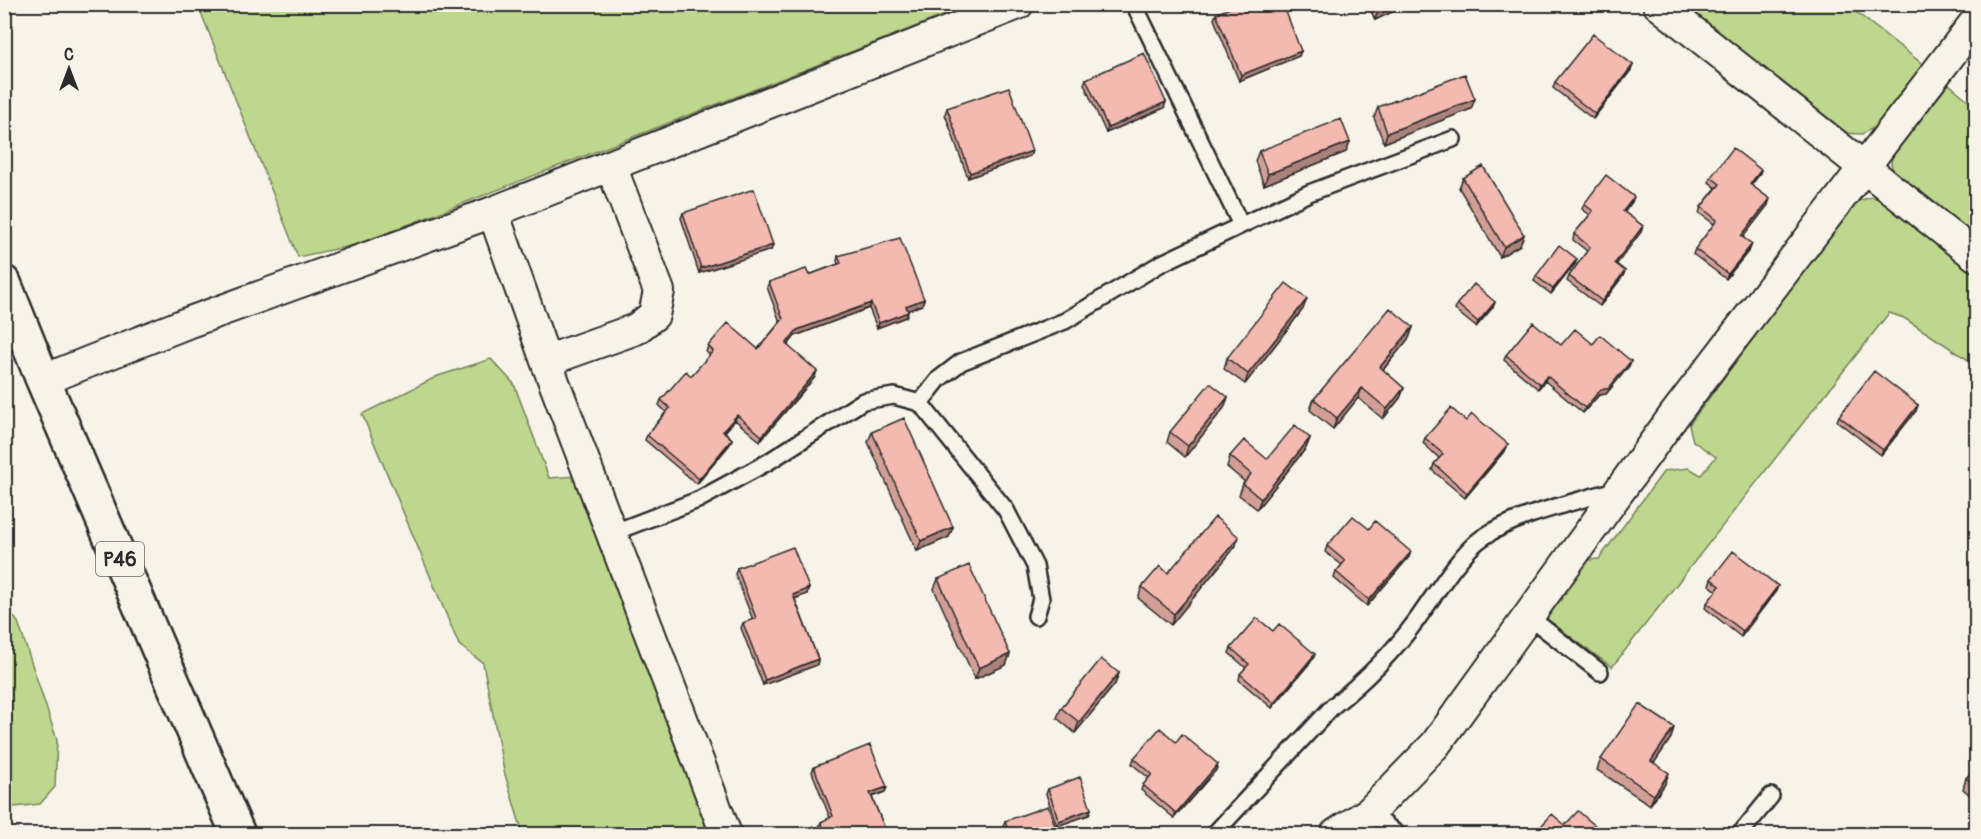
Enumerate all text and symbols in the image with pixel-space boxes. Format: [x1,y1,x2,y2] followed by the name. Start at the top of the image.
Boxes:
[39,39,99,99] north arrow
[64,45,74,65] text: С
[96,542,144,576] road number: Р46

